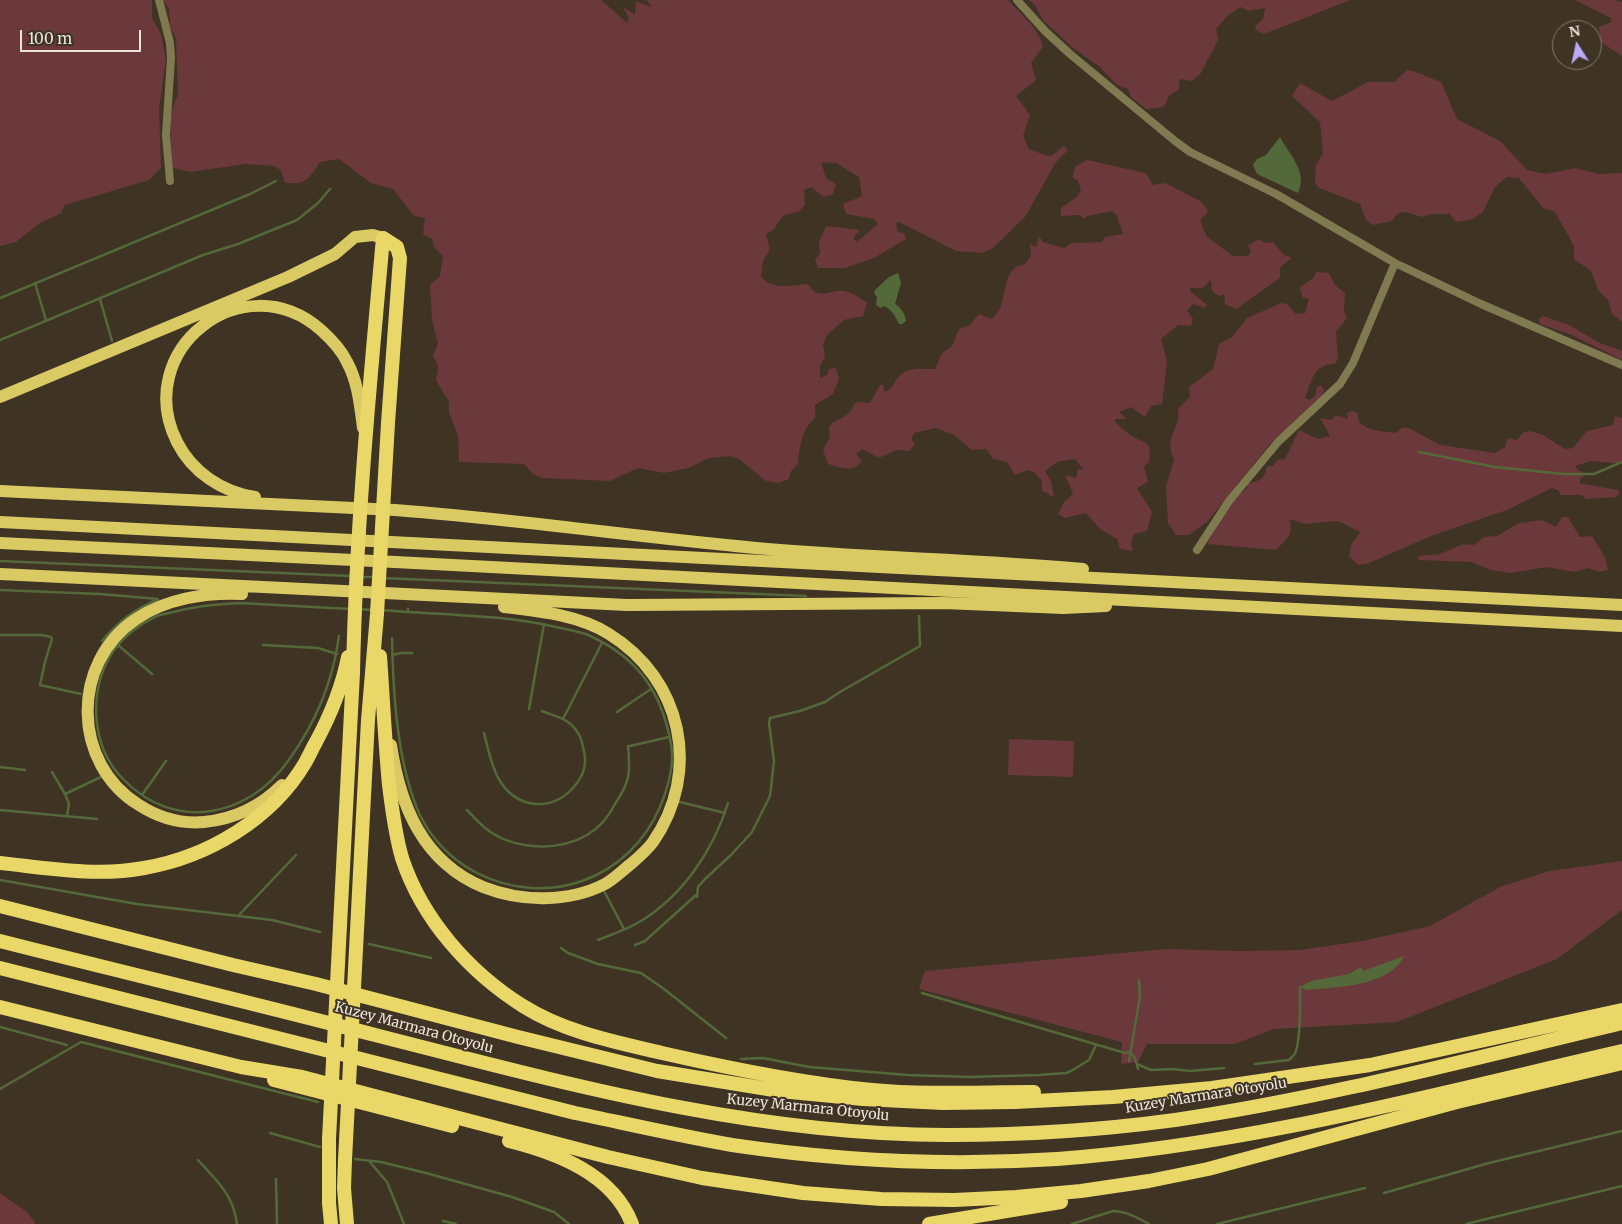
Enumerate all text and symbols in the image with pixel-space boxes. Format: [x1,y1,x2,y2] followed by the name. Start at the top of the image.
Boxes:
[22,20,144,52] scale bar
[1552,20,1602,70] north arrow
[1568,21,1582,41] text: N
[28,29,72,48] text: 100 m
[333,999,495,1057] street label: Kuzey Marmara Otoyolu
[1124,1075,1288,1117] street label: Kuzey Marmara Otoyolu
[726,1091,890,1125] street label: Kuzey Marmara Otoyolu

